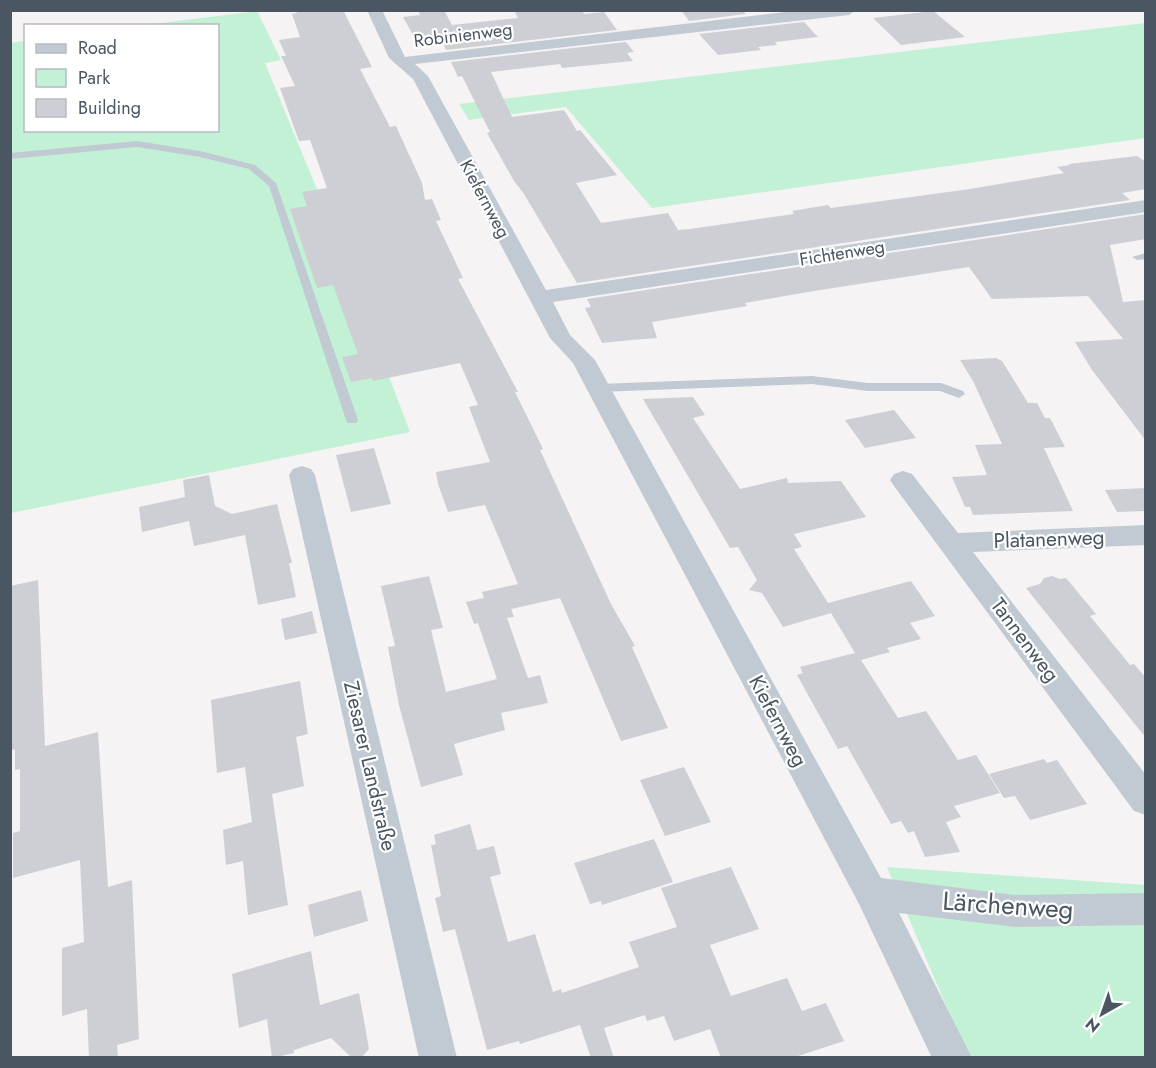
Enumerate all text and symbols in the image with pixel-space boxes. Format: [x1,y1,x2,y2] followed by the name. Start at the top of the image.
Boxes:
[412,16,514,54] street label: Robinienweg
[24,24,219,132] legend
[78,35,117,61] text: Road
[78,65,110,91] text: Park
[78,95,141,121] text: Building
[453,155,517,243] street label: Kiefernweg
[797,233,887,273] street label: Fichtenweg
[993,522,1105,556] street label: Platanenweg
[983,592,1067,688] street label: Tannenweg
[741,670,815,772] street label: Kiefernweg
[336,678,404,854] street label: Ziesarer Landstraße
[941,881,1075,929] street label: Lärchenweg
[1072,984,1132,1044] north arrow
[1080,1012,1105,1038] text: N

